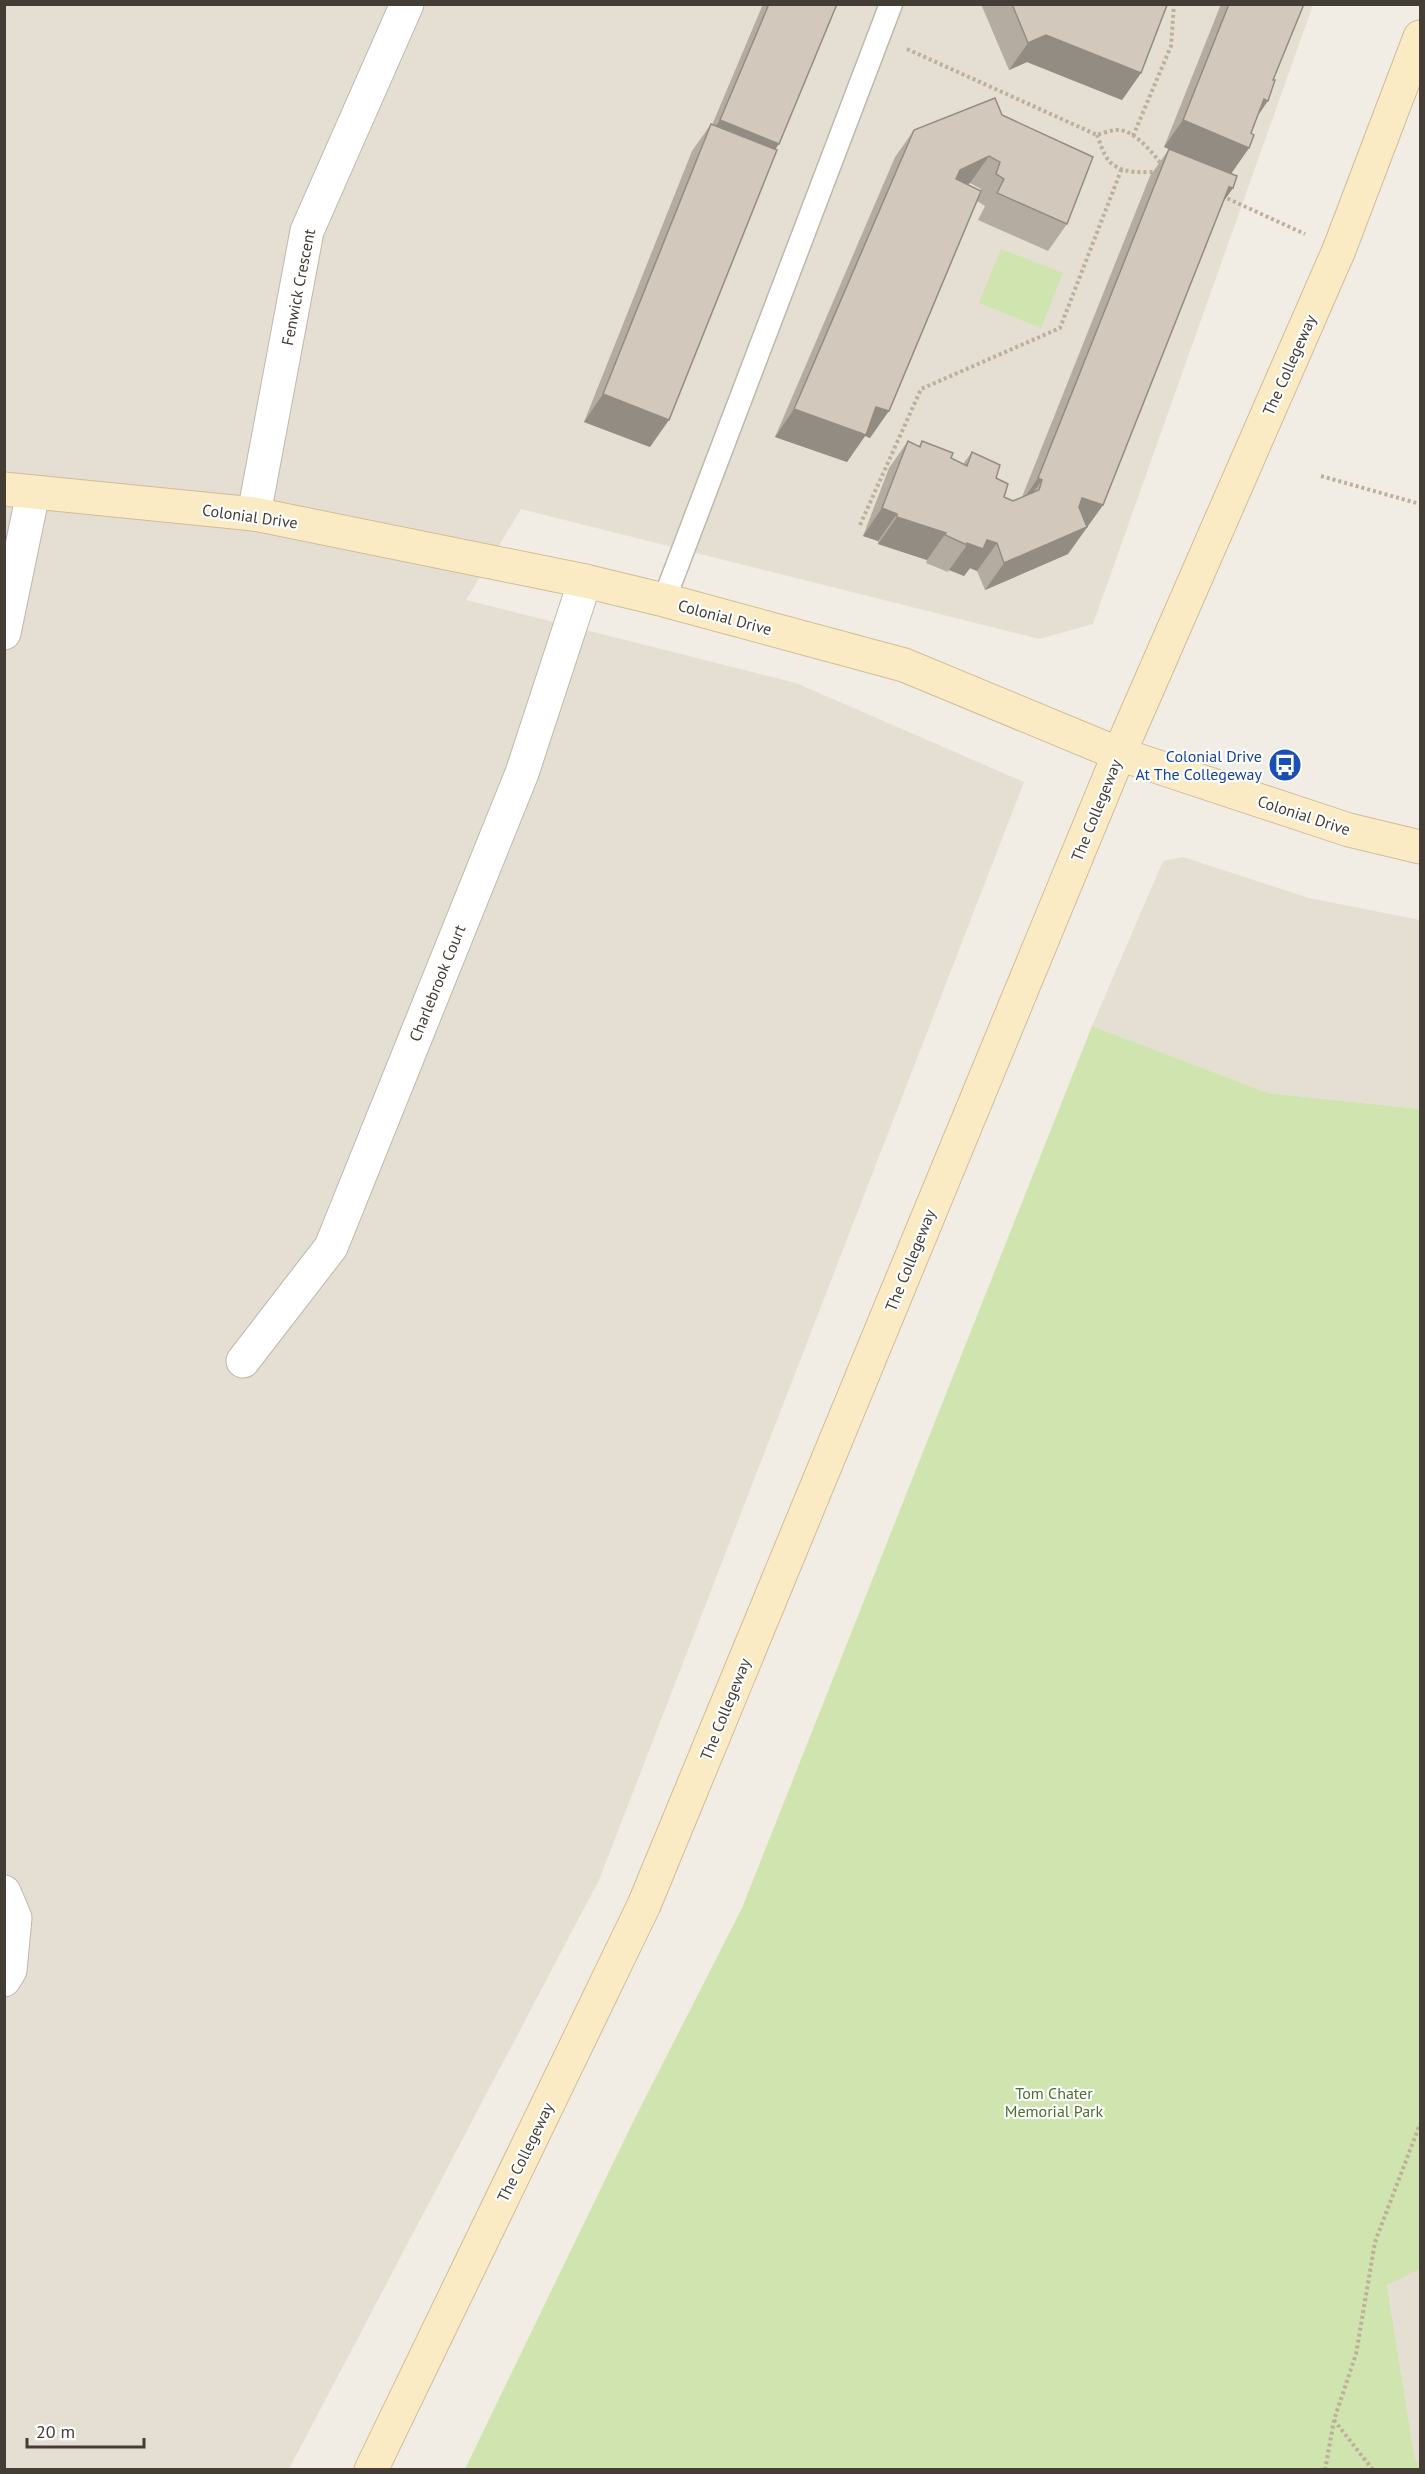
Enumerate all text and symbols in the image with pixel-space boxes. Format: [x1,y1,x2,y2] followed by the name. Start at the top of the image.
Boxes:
[277,227,319,347] street label: Fenwick Crescent
[1258,311,1320,418] street label: The Collegeway
[201,499,299,533] street label: Colonial Drive
[676,595,774,639] street label: Colonial Drive
[1136,746,1263,784] place label: Colonial Drive At The Collegeway
[1267,747,1303,783] bus stop icon: Colonial Drive At The Collegeway
[1066,756,1126,864] street label: The Collegeway
[1255,791,1353,839] street label: Colonial Drive
[405,921,470,1044] street label: Charlebrook Court
[880,1206,940,1314] street label: The Collegeway
[695,1655,755,1763] street label: The Collegeway
[1005,2083,1104,2121] park label: Tom Chater Memorial Park
[492,2099,558,2205] street label: The Collegeway
[27,2411,144,2449] scale bar
[36,2420,75,2443] text: 20 m

